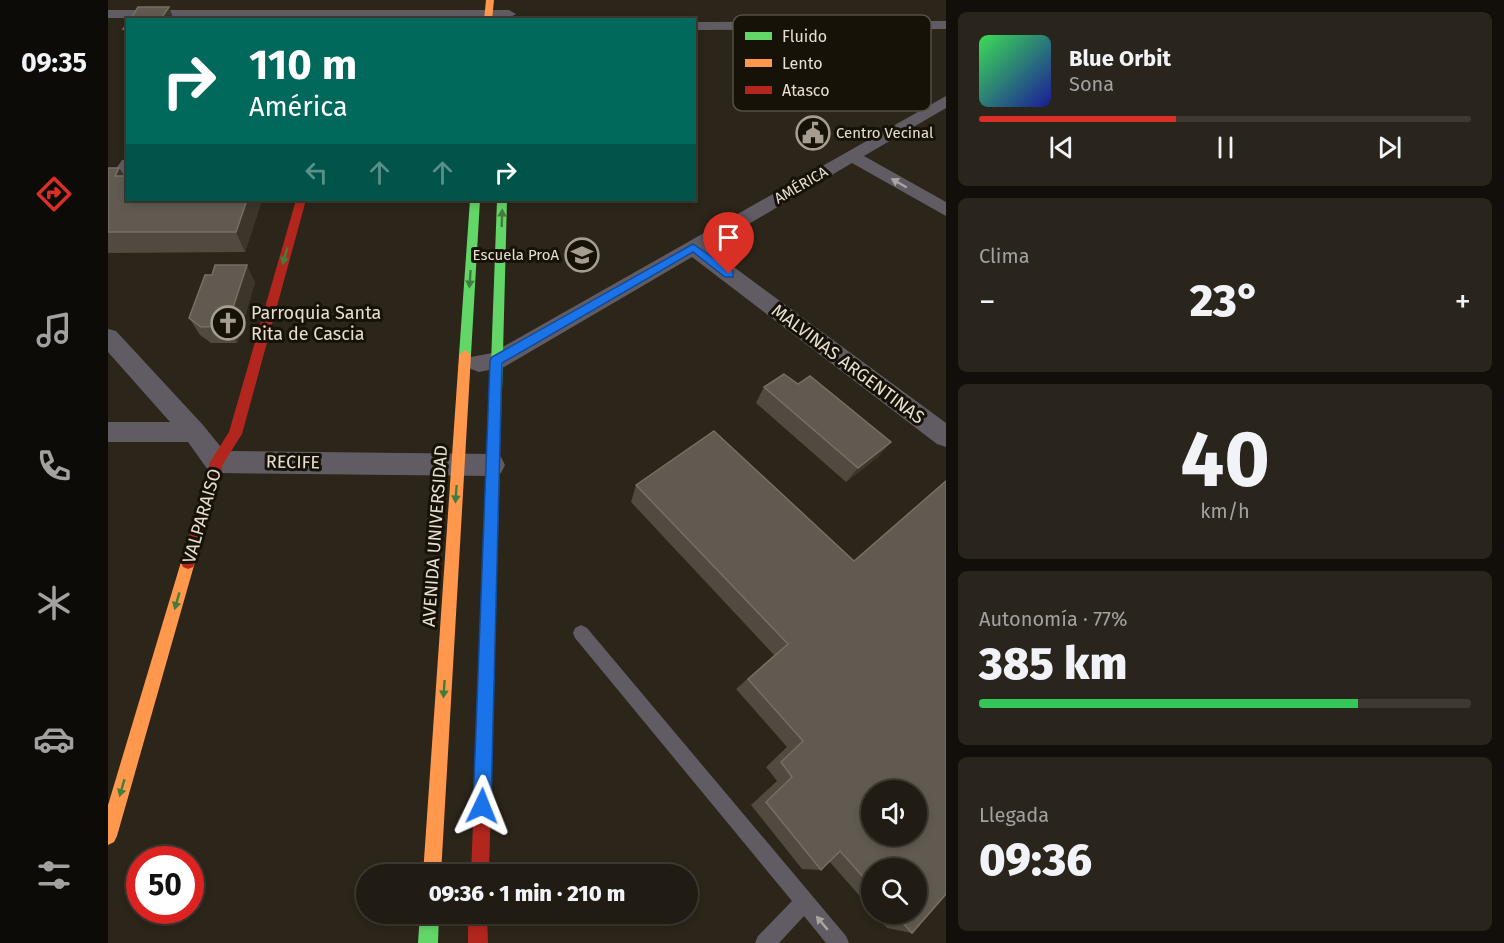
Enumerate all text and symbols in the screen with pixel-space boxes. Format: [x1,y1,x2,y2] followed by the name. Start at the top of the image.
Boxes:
[733,15,931,111] legend
[782,27,827,46] text: Fluido
[249,40,357,90] text: 110 m
[150,42,228,120] icon: right
[1069,45,1171,72] text: Blue Orbit
[21,47,87,79] text: 09:35
[782,54,823,73] text: Lento
[1069,72,1114,96] text: Sona
[782,81,830,100] text: Atasco
[249,91,348,123] text: América
[795,115,831,151] public building icon: Centro Vecinal
[836,124,934,142] place label: Centro Vecinal
[1045,131,1078,164] icon: previous
[1209,131,1242,164] icon: pause
[1373,131,1406,164] icon: next
[300,156,333,189] icon: left
[363,156,396,189] icon: ahead
[426,156,459,189] icon: ahead
[489,156,522,189] icon: right
[771,162,831,207] street label: AMÉRICA
[33,173,75,215] icon: directions
[890,178,907,188] one-way arrow
[497,208,506,227] one-way arrow
[703,212,754,274] pin
[712,221,745,254] icon: arrive
[564,237,600,273] school or university icon: Escuela ProA
[979,244,1030,268] text: Clima
[473,246,559,264] place label: Escuela ProA
[280,247,289,265] one-way arrow
[465,269,474,288] one-way arrow
[1190,274,1260,328] text: 23°
[979,282,996,322] text: −
[1455,282,1471,322] text: +
[767,299,929,429] street label: MALVINAS ARGENTINAS
[251,302,381,345] place label: Parroquia Santa Rita de Cascia
[210,305,246,341] church icon: Parroquia Santa Rita de Cascia
[33,309,75,351] icon: music
[1180,413,1270,507] text: 40
[418,444,452,628] street label: AVENIDA UNIVERSIDAD
[33,445,75,487] icon: phone
[266,451,320,473] street label: RECIFE
[178,466,226,566] street label: VALPARAISO
[451,485,460,504] one-way arrow
[1200,499,1250,523] text: km/h
[33,582,75,624] icon: climate
[172,592,181,610] one-way arrow
[979,607,1128,631] text: Autonomía · 77%
[979,637,1127,691] text: 385 km
[439,680,448,699] one-way arrow
[33,718,75,760] icon: car
[450,774,514,838] position arrow
[117,779,126,797] one-way arrow
[861,780,927,924] map controls
[861,780,927,846] button: sound
[979,803,1049,827] text: Llegada
[979,833,1092,887] text: 09:36
[126,846,204,924] speed limit sign: 50
[33,854,75,896] icon: filters
[861,858,927,924] button: search
[429,880,625,907] text: 09:36 · 1 min · 210 m
[815,915,828,931] one-way arrow

